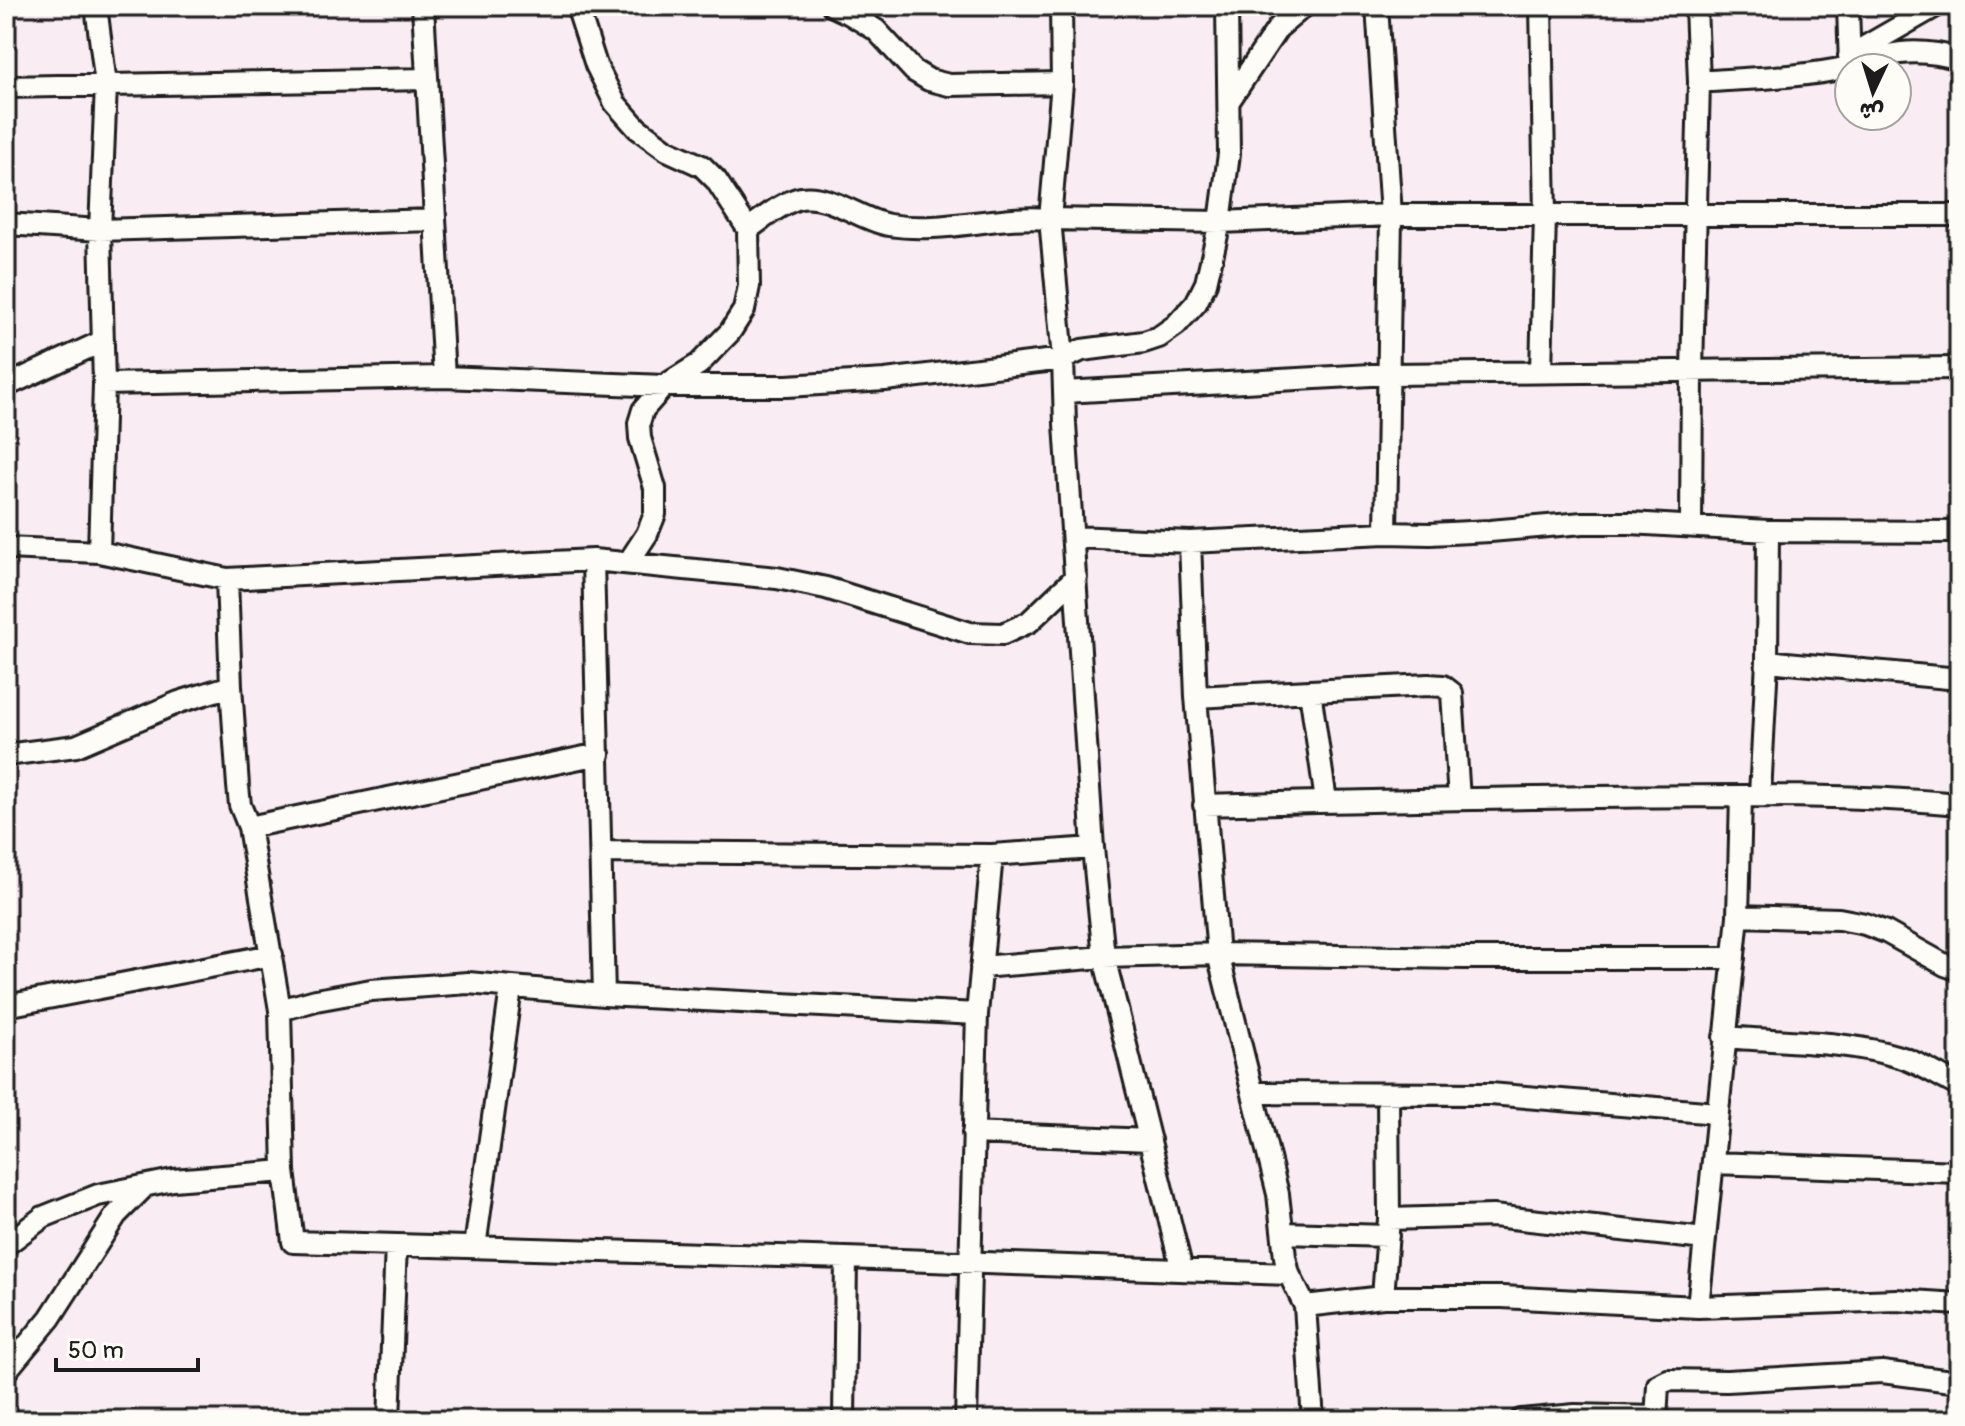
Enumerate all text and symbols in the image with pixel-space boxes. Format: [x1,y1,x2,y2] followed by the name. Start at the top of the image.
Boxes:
[1833,52,1913,132] north arrow
[1859,96,1885,126] text: ش
[56,1322,198,1372] scale bar
[68,1336,124,1365] text: 50 m

